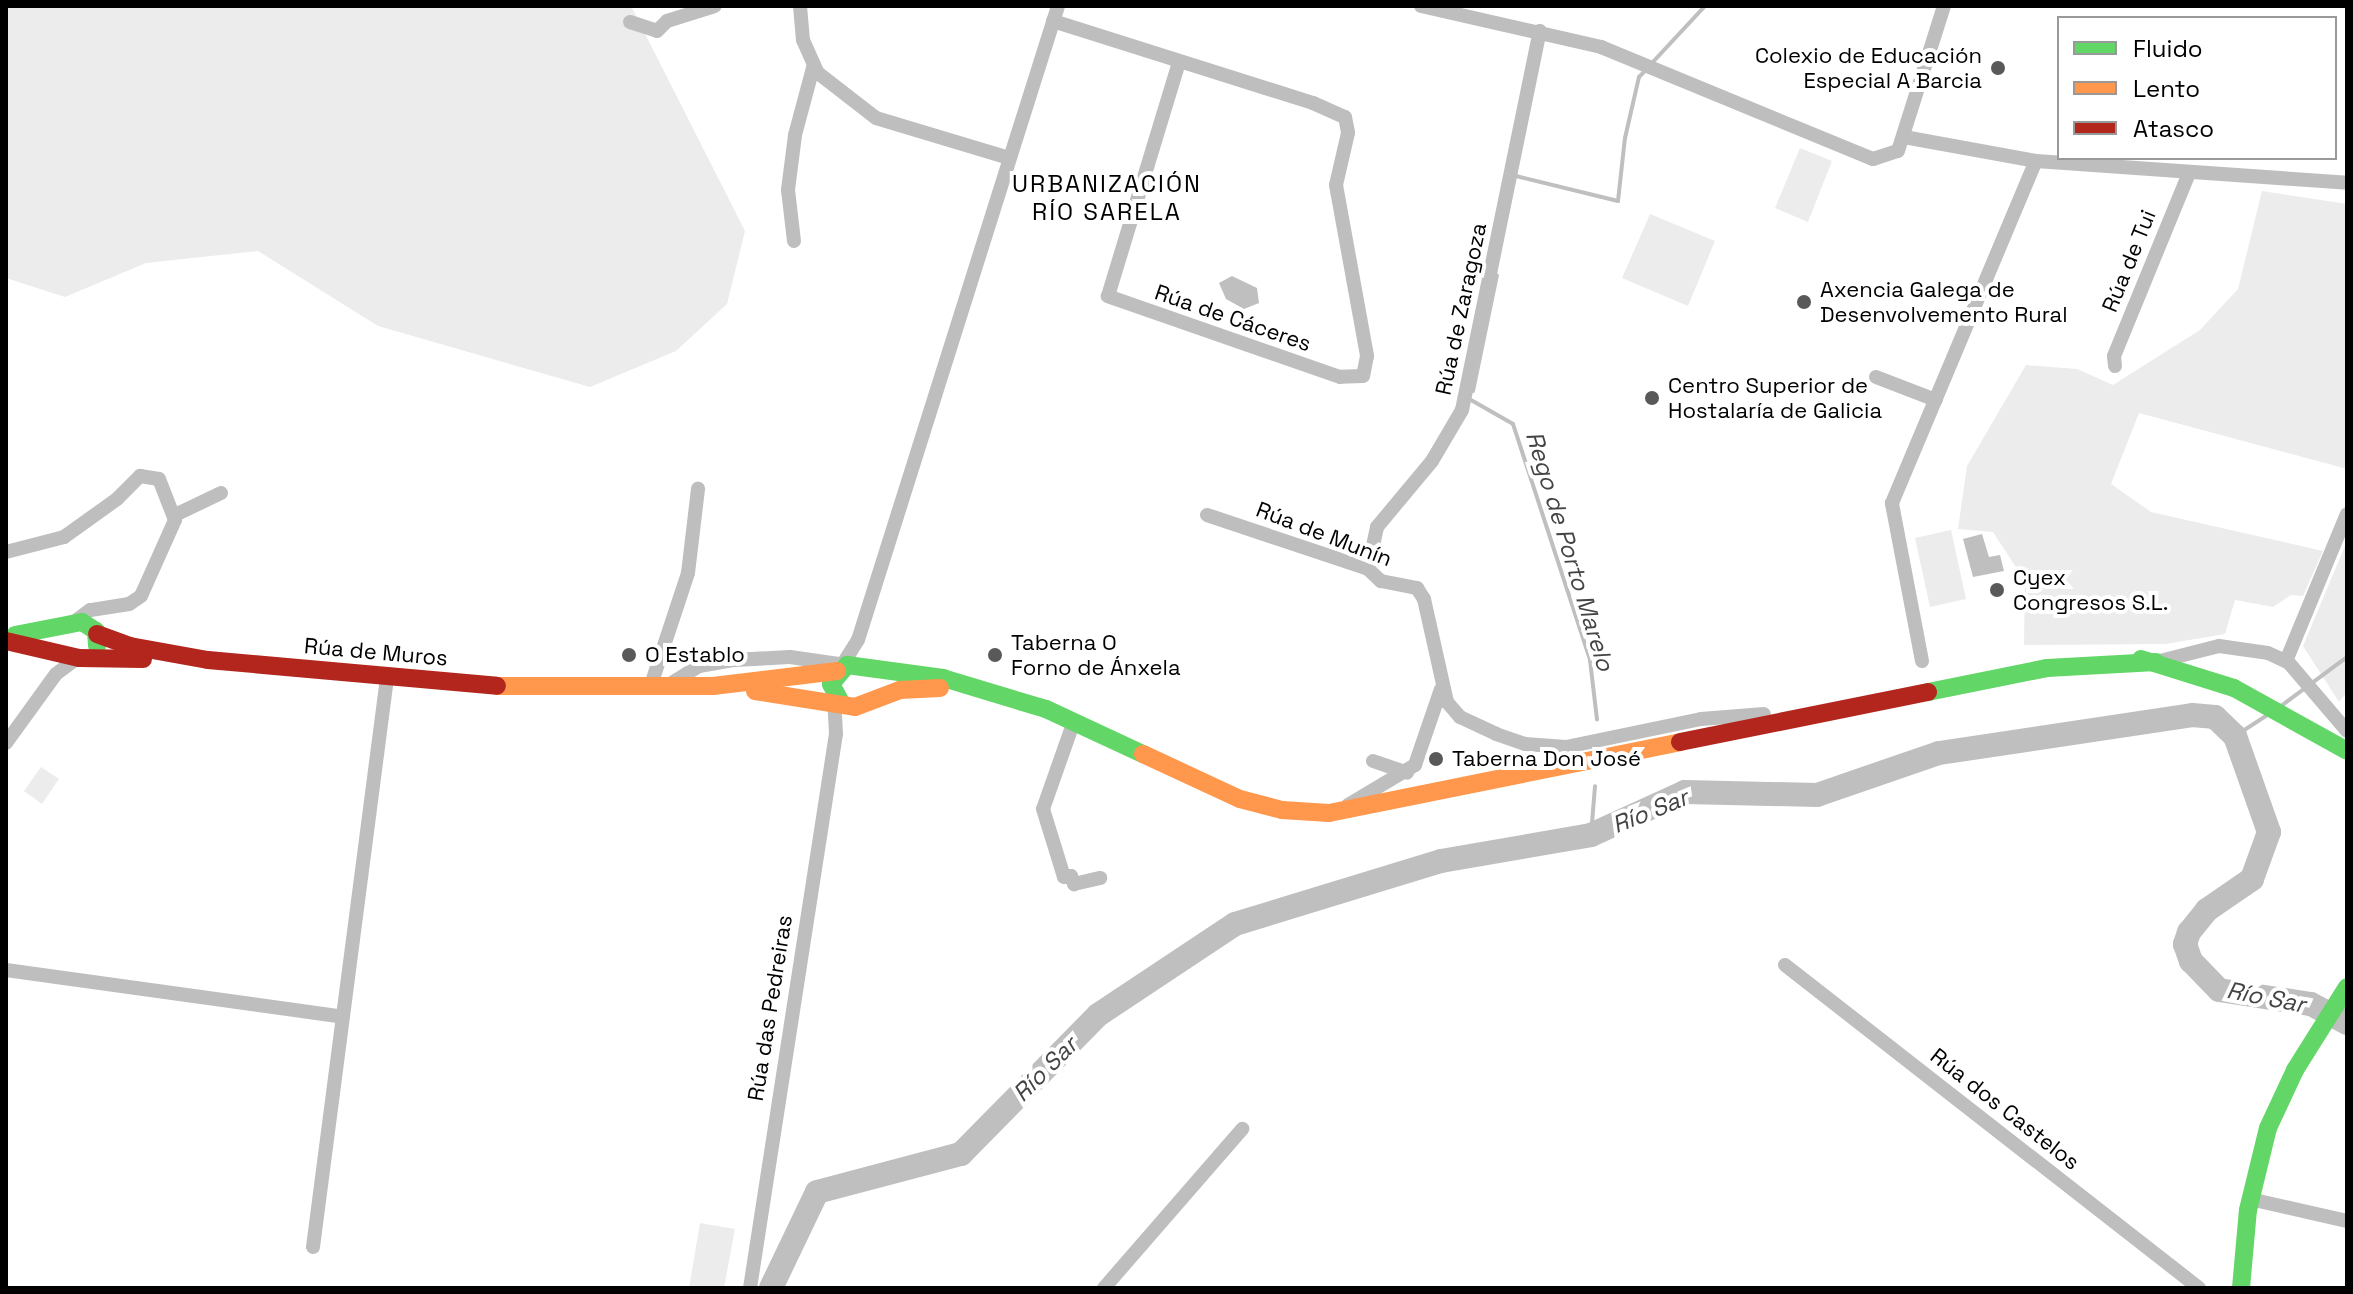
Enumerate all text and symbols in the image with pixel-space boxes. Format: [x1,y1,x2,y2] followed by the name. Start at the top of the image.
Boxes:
[2057,16,2337,160] legend
[2133,33,2203,64] text: Fluido
[1755,42,1982,94] place label: Colexio de Educación Especial A Barcia
[1989,59,2007,77] marker: Colexio de Educación Especial A Barcia
[2133,73,2200,104] text: Lento
[2133,113,2214,144] text: Atasco
[1012,170,1202,226] district label: URBANIZACIÓN RÍO SARELA
[2096,206,2162,316] street label: Rúa de Tui
[1430,220,1492,398] street label: Rúa de Zaragoza
[1820,276,2068,328] place label: Axencia Galega de Desenvolvemento Rural
[1151,279,1315,357] street label: Rúa de Cáceres
[1795,293,1813,311] marker: Axencia Galega de Desenvolvemento Rural
[1668,372,1882,424] place label: Centro Superior de Hostalaría de Galicia
[1643,389,1661,407] marker: Centro Superior de Hostalaría de Galicia
[1520,428,1620,674] water label: Rego de Porto Marelo
[1252,496,1396,572] street label: Rúa de Munín
[2013,564,2168,616] place label: Cyex Congresos S.L.
[1988,581,2006,599] marker: Cyex Congresos S.L.
[1011,629,1181,680] place label: Taberna O Forno de Ánxela
[303,633,449,671] street label: Rúa de Muros
[645,642,745,668] place label: O Establo
[620,646,638,664] marker: O Establo
[986,646,1004,664] marker: Taberna O Forno de Ánxela
[1452,746,1641,772] place label: Taberna Don José
[1427,750,1445,768] marker: Taberna Don José
[1608,783,1692,839] water label: Río Sar
[742,913,798,1103] street label: Rúa das Pedreiras
[2224,975,2308,1019] water label: Río Sar
[1007,1031,1083,1107] water label: Río Sar
[1925,1043,2085,1175] street label: Rúa dos Castelos

